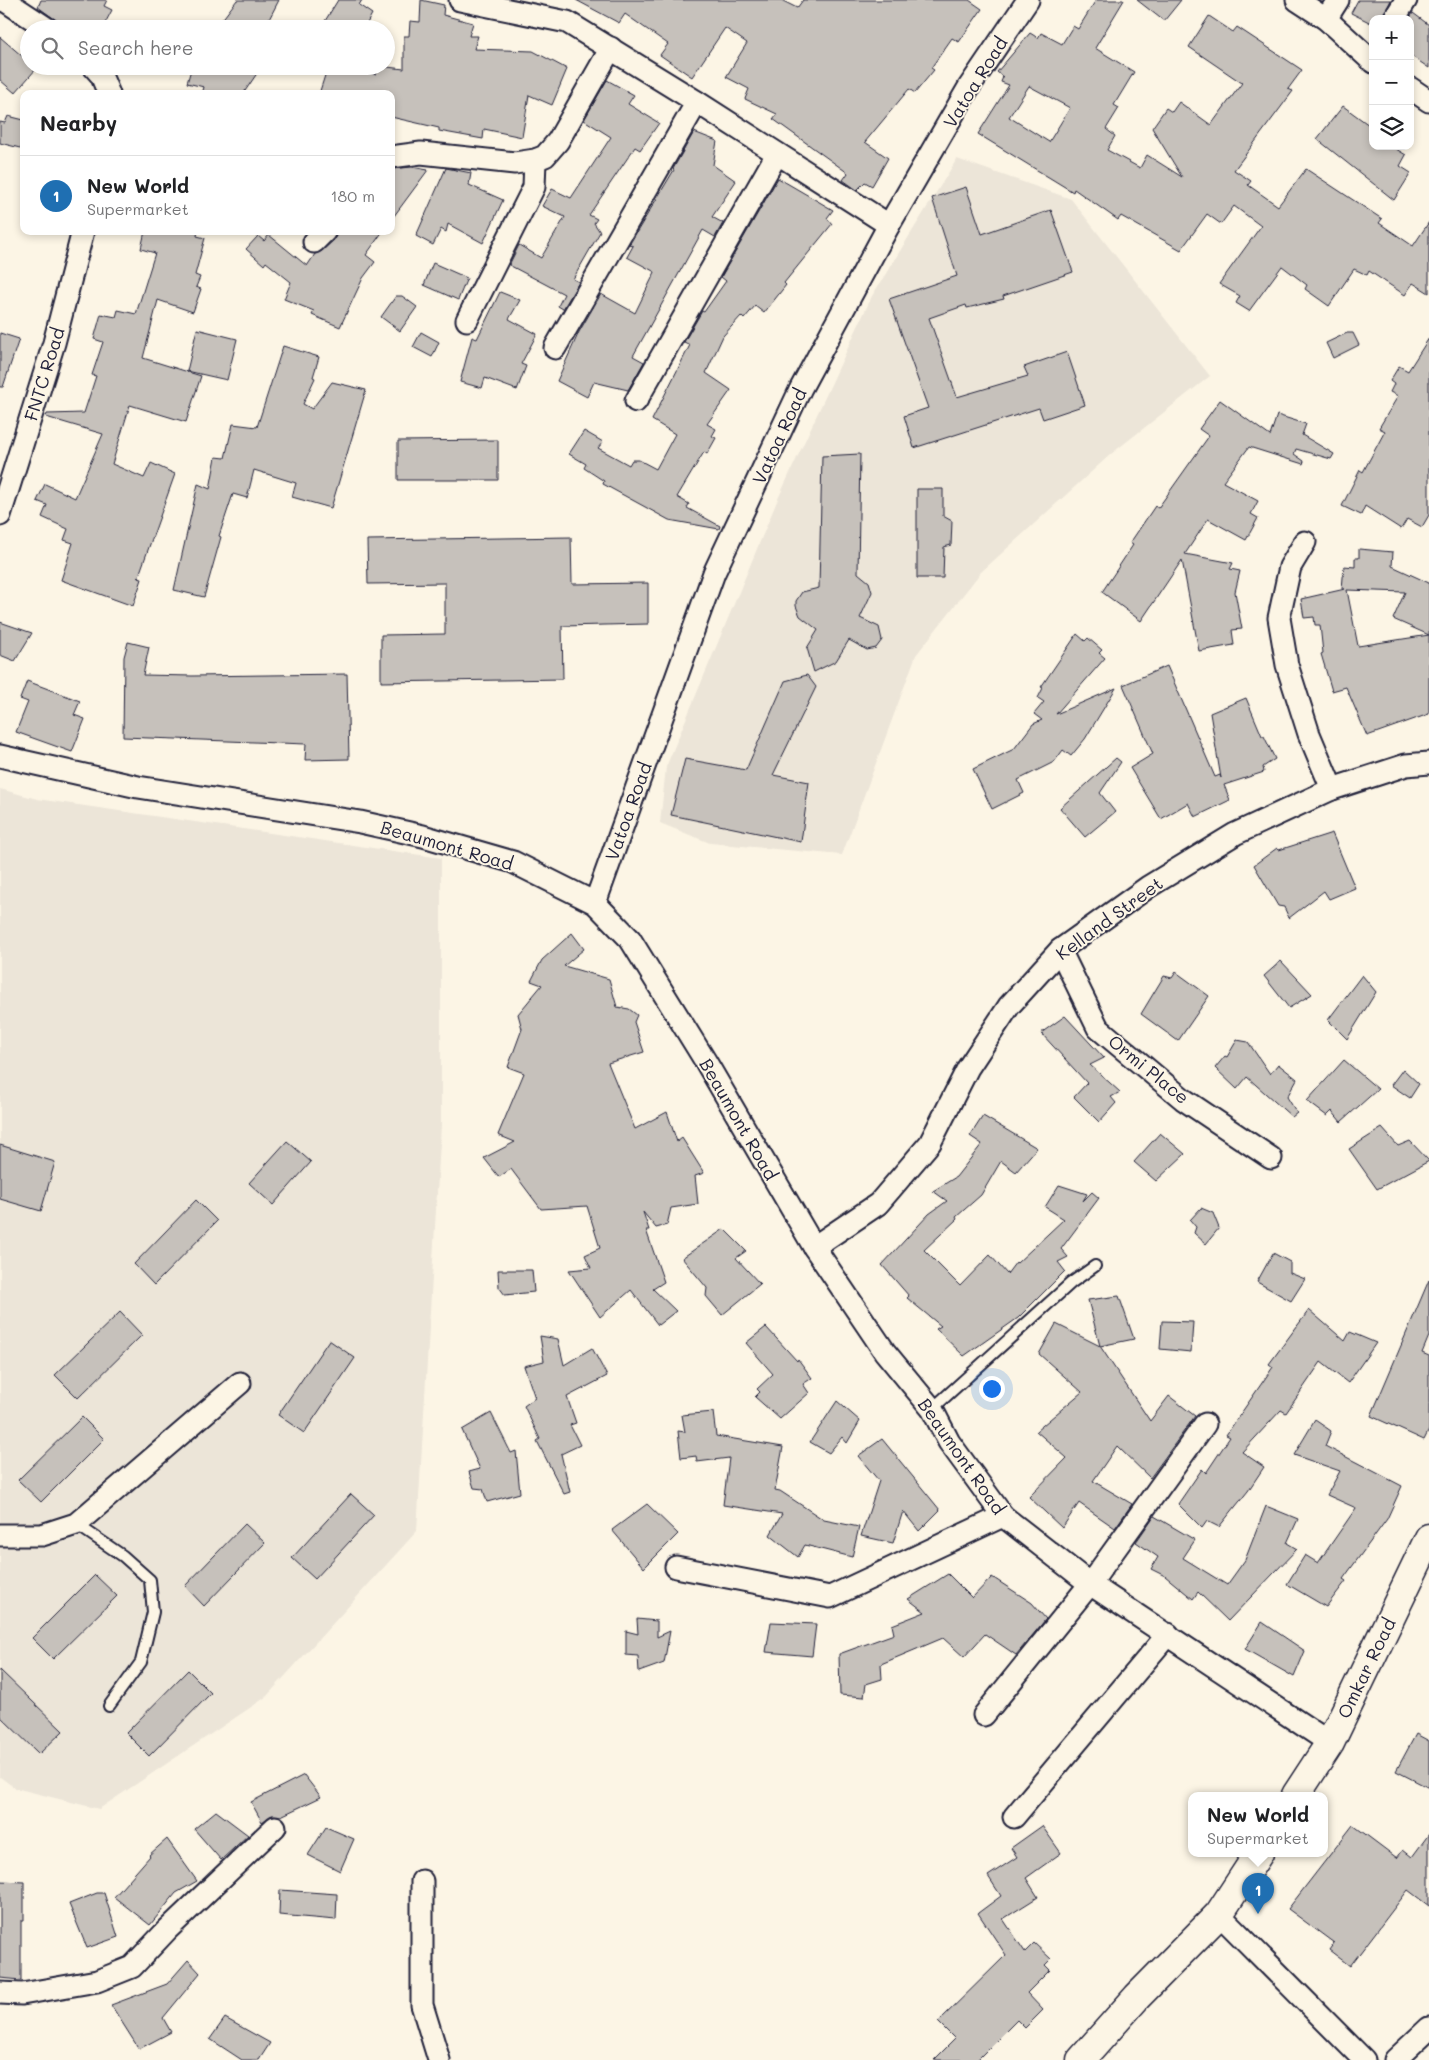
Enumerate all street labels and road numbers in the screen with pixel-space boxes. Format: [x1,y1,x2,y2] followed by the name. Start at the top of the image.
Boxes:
[937,32,1013,132] street label: Vatoa Road
[18,324,70,424] street label: FNTC Road
[746,384,812,488] street label: Vatoa Road
[599,758,657,864] street label: Vatoa Road
[378,815,516,875] street label: Beaumont Road
[1051,871,1167,965] street label: Kelland Street
[1104,1029,1194,1109] street label: Ormi Place
[694,1054,784,1184] street label: Beaumont Road
[913,1393,1011,1519] street label: Beaumont Road
[1331,1614,1401,1722] street label: Omkar Road

